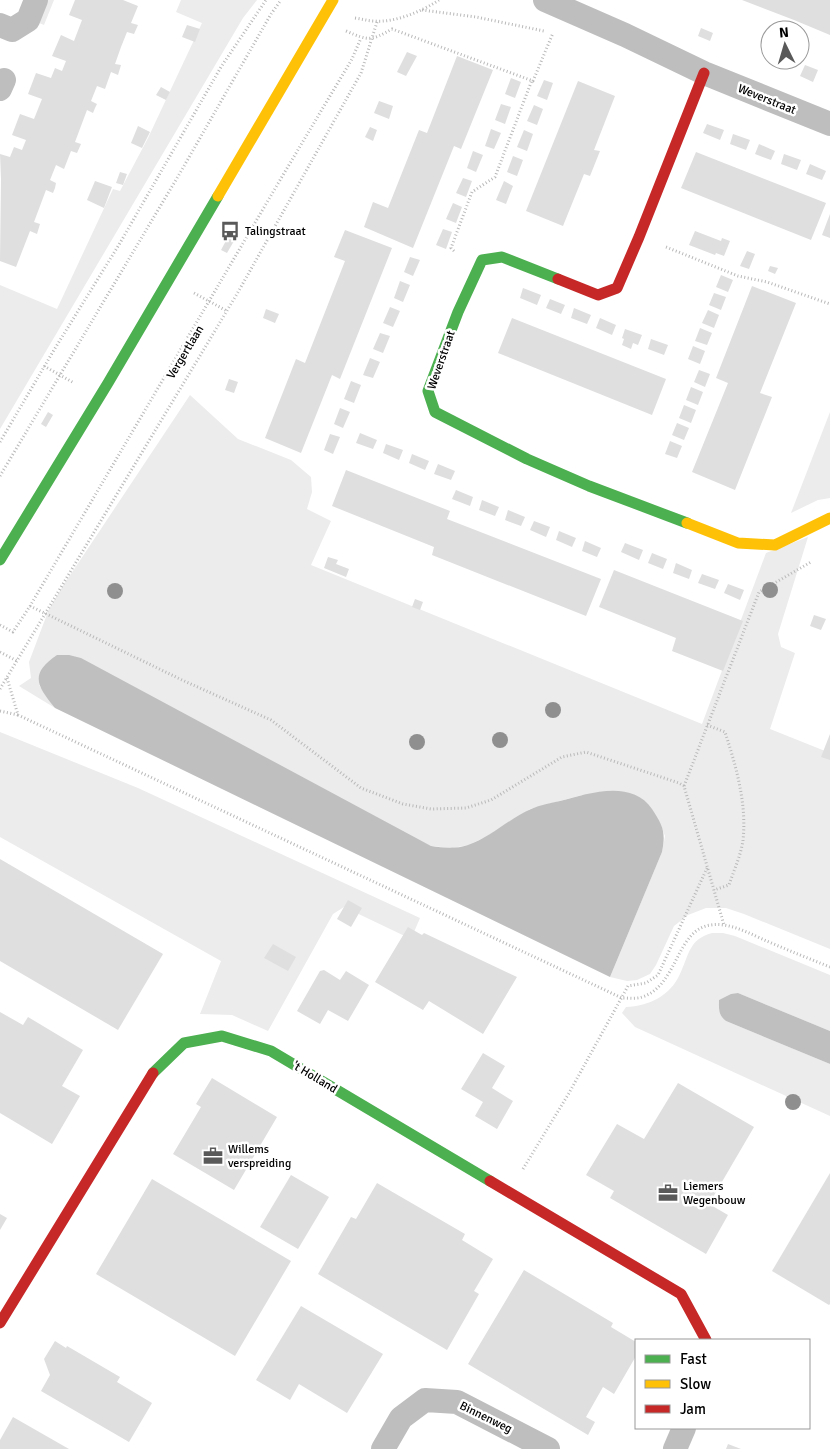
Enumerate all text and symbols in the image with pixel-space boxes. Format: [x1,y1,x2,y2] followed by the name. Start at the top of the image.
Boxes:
[760,20,810,70] north arrow
[778,24,790,41] text: N
[736,81,798,118] street label: Weverstraat
[219,220,241,242] bus stop icon: Talingstraat
[245,224,306,239] place label: Talingstraat
[164,323,207,382] street label: Vergertlaan
[424,329,459,392] street label: Weverstraat
[290,1058,340,1097] street label: 't Holland
[228,1142,291,1171] place label: Willems verspreiding
[202,1145,224,1167] office icon: Willems verspreiding
[683,1179,746,1208] place label: Liemers Wegenbouw
[657,1182,679,1204] office icon: Liemers Wegenbouw
[635,1339,810,1429] legend
[680,1350,707,1368] text: Fast
[680,1375,711,1393] text: Slow
[457,1398,515,1437] street label: Binnenweg
[680,1400,706,1418] text: Jam

